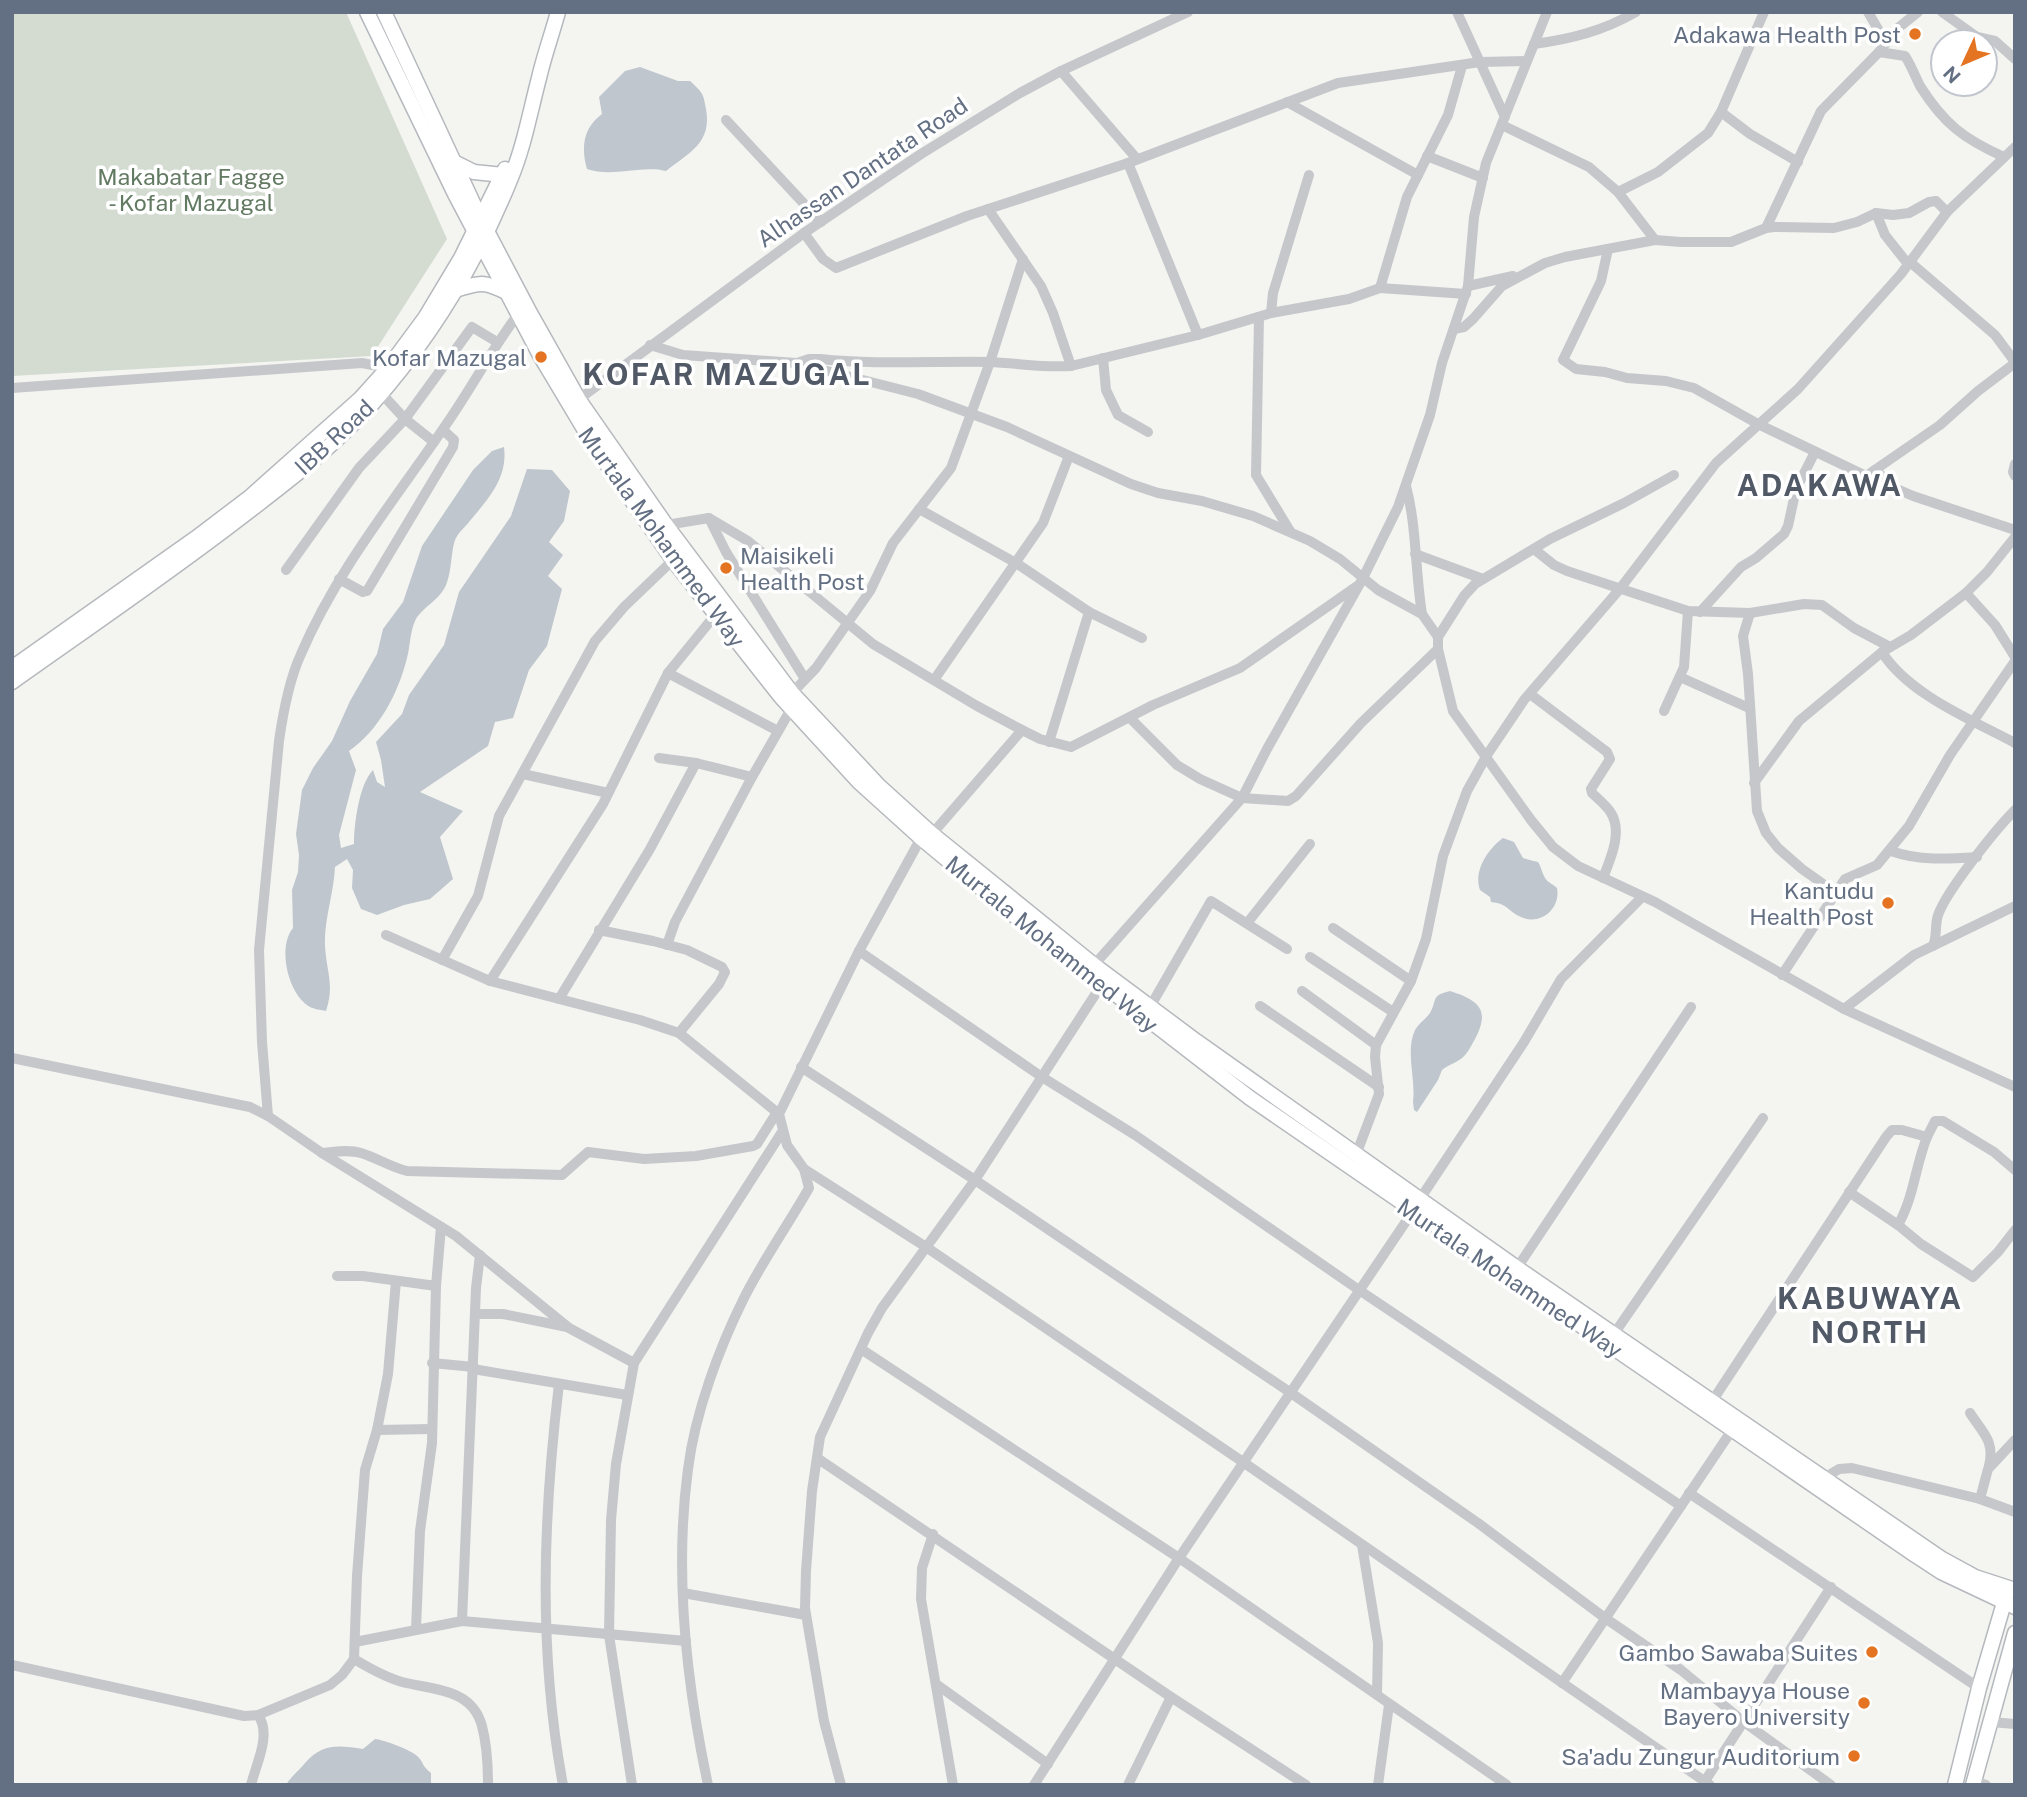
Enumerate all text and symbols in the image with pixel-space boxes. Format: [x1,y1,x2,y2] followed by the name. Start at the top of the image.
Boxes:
[1673,21,1901,48] place label: Adakawa Health Post
[1907,26,1923,42] marker: Adakawa Health Post
[1929,28,1999,98] north arrow
[1939,62,1965,88] text: N
[752,91,972,253] street label: Alhassan Dantata Road
[97,163,285,216] park label: Makabatar Fagge - Kofar Mazugal
[372,344,527,371] place label: Kofar Mazugal
[533,349,549,365] marker: Kofar Mazugal
[582,356,872,392] district label: KOFAR MAZUGAL
[289,394,379,480] street label: IBB Road
[573,422,751,652] street label: Murtala Mohammed Way
[1737,467,1903,503] district label: ADAKAWA
[740,542,865,595] place label: Maisikeli Health Post
[718,560,734,576] marker: Maisikeli Health Post
[940,850,1164,1038] street label: Murtala Mohammed Way
[1749,877,1874,930] place label: Kantudu Health Post
[1880,895,1896,911] marker: Kantudu Health Post
[1392,1193,1628,1363] street label: Murtala Mohammed Way
[1777,1280,1963,1350] district label: KABUWAYA NORTH
[1619,1639,1858,1666] place label: Gambo Sawaba Suites
[1864,1644,1880,1660] marker: Gambo Sawaba Suites
[1660,1677,1850,1730] place label: Mambayya House Bayero University
[1856,1695,1872,1711] marker: Mambayya House Bayero University
[1561,1743,1840,1770] place label: Sa'adu Zungur Auditorium
[1846,1748,1862,1764] marker: Sa'adu Zungur Auditorium

